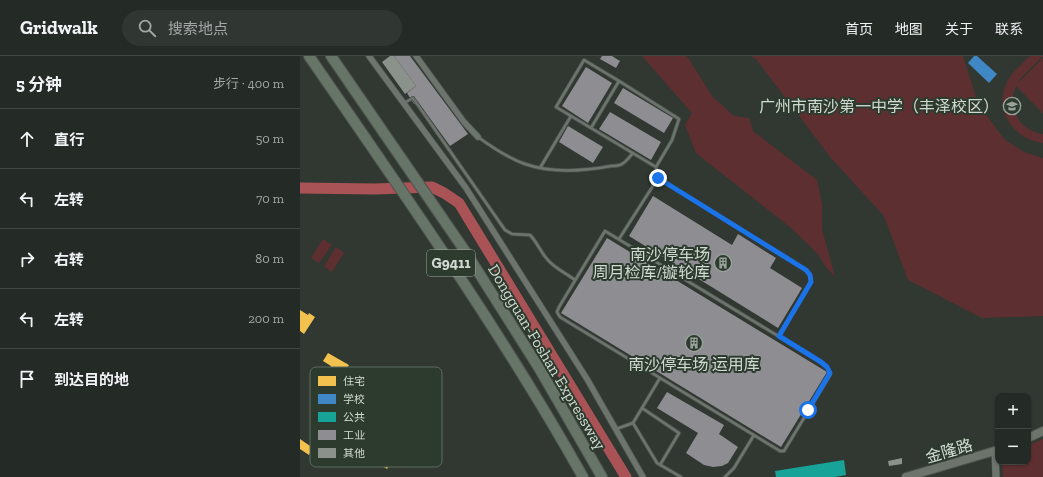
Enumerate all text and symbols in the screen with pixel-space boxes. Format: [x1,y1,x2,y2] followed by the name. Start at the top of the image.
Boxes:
[122,10,402,46] search box
[20,16,98,39] text: Gridwalk
[136,17,158,39] icon: search
[168,20,228,38] text: 搜索地点
[845,21,873,38] text: 首页
[895,21,923,38] text: 地图
[945,21,973,38] text: 关于
[995,21,1023,38] text: 联系
[16,74,62,94] text: 5 分钟
[213,76,284,91] text: 步行 · 400 m
[1002,96,1022,116] school or university icon: 广州市南沙第一中学（丰泽校区）
[759,97,999,116] place label: 广州市南沙第一中学（丰泽校区）
[16,128,38,150] icon: ahead
[54,131,84,149] text: 直行
[256,131,284,146] text: 50 m
[649,169,667,187] route end
[16,188,38,210] icon: left
[54,191,84,209] text: 左转
[256,191,284,206] text: 70 m
[593,245,710,282] place label: 南沙停车场 周月检库/镟轮库
[16,248,38,270] icon: right
[427,250,475,276] road number: G9411
[54,251,84,269] text: 右转
[255,251,284,266] text: 80 m
[713,253,733,273] building icon: 南沙停车场 周月检库/镟轮库
[484,261,610,454] street label: Dongguan-Foshan Expressway
[16,308,38,330] icon: left
[54,311,84,329] text: 左转
[248,311,284,326] text: 200 m
[684,333,704,353] building icon: 南沙停车场 运用库
[628,355,760,374] place label: 南沙停车场 运用库
[310,367,442,467] legend
[16,368,38,390] icon: arrive
[54,371,129,389] text: 到达目的地
[343,375,365,388] text: 住宅
[343,393,365,406] text: 学校
[995,393,1031,465] map controls
[995,393,1031,429] button: +
[799,401,817,419] route start
[343,411,365,424] text: 公共
[343,429,365,442] text: 工业
[995,429,1031,465] button: −
[923,435,975,467] street label: 金隆路
[343,447,365,460] text: 其他

